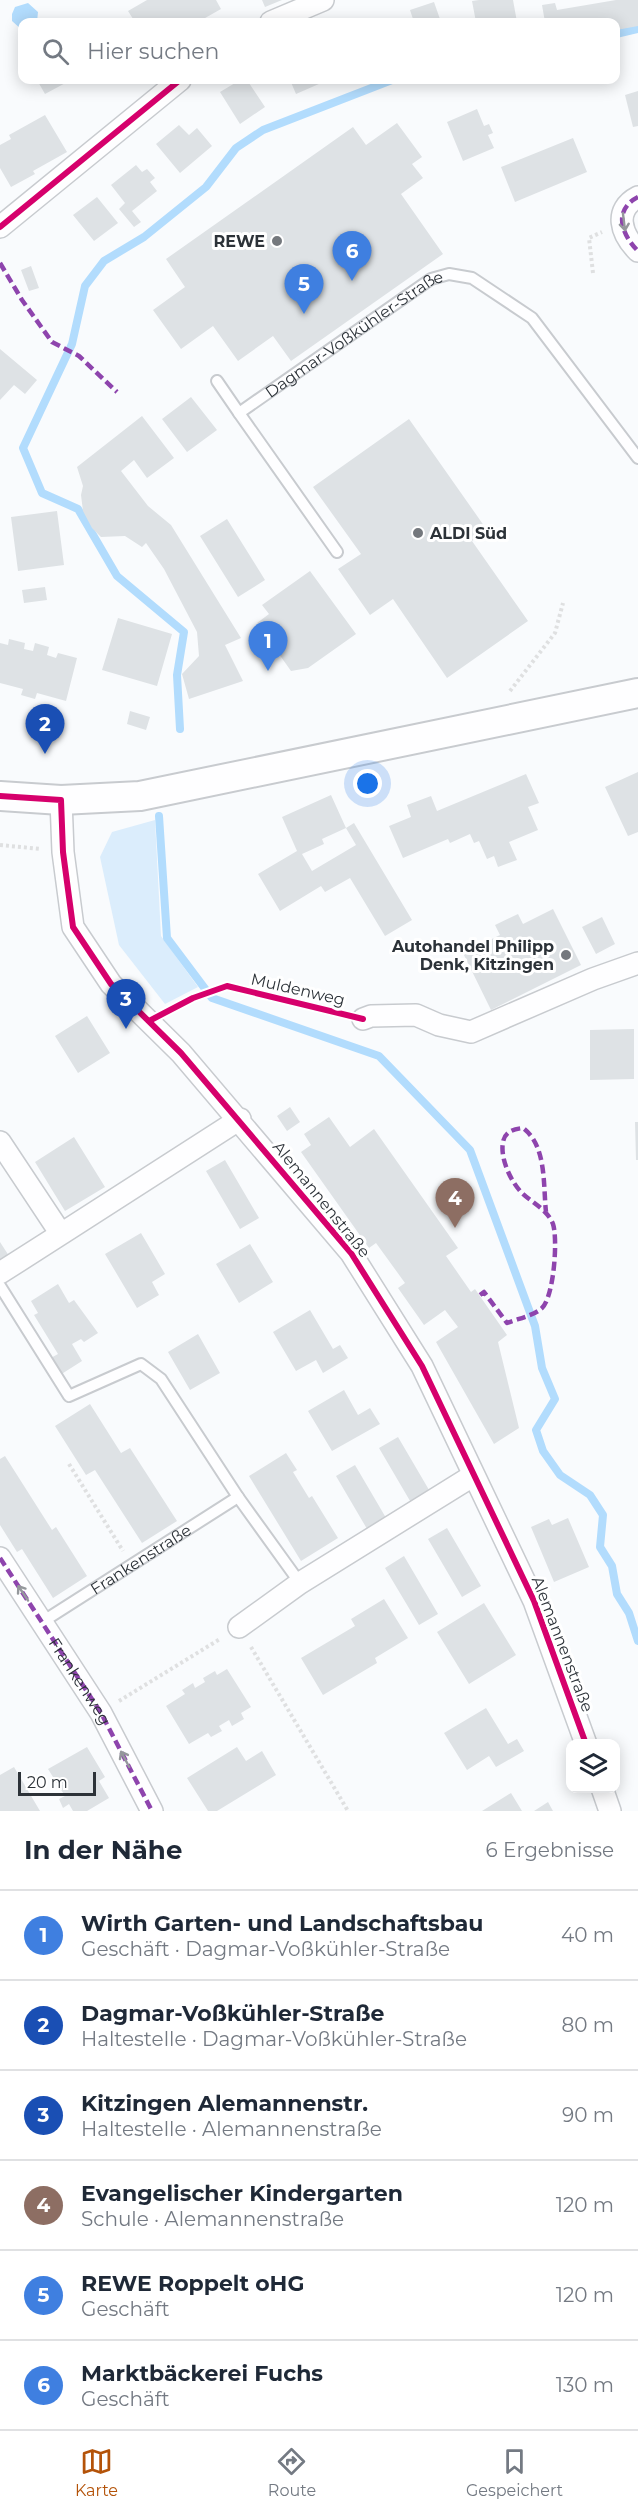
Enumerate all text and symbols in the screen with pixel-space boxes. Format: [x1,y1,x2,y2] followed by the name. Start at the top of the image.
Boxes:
[18,18,620,84] search box
[39,35,72,68] icon: search
[87,38,219,65] text: Hier suchen
[619,212,630,232] one-way arrow
[214,232,265,251] place label: REWE
[332,232,372,281] pin: 6
[270,234,284,248] marker: REWE
[284,264,324,314] pin: 5
[262,267,445,402] street label: Dagmar-Voßkühler-Straße
[429,524,507,543] place label: ALDI Süd
[411,526,425,540] marker: ALDI Süd
[248,622,288,671] pin: 1
[26,704,64,754] pin: 2
[353,769,382,798] your location
[391,937,554,974] place label: Autohandel Philipp Denk, Kitzingen
[559,948,573,962] marker: Autohandel Philipp Denk, Kitzingen
[249,969,347,1010] street label: Muldenweg
[106,980,146,1029] pin: 3
[269,1137,374,1261] street label: Alemannenstraße
[436,1178,474,1228] pin: 4
[87,1520,195,1599] street label: Frankenstraße
[528,1574,597,1715] street label: Alemannenstraße
[17,1585,29,1602] one-way arrow
[45,1634,115,1728] street label: Frankenweg
[566,1739,620,1793] map controls
[566,1739,620,1793] button: layers
[119,1751,131,1768] one-way arrow
[18,1769,96,1796] scale bar
[27,1773,68,1792] text: 20 m
[24,1834,182,1866] text: In der Nähe
[486,1838,614,1862] text: 6 Ergebnisse
[81,1910,483,1937] text: Wirth Garten- und Landschaftsbau
[40,1923,47,1947] text: 1
[561,1923,614,1947] text: 40 m
[81,1937,450,1961] text: Geschäft · Dagmar-Voßkühler-Straße
[81,2000,384,2027] text: Dagmar-Voßkühler-Straße
[38,2013,49,2037] text: 2
[562,2013,614,2037] text: 80 m
[81,2027,467,2051] text: Haltestelle · Dagmar-Voßkühler-Straße
[81,2090,368,2117] text: Kitzingen Alemannenstr.
[38,2103,49,2127] text: 3
[562,2103,614,2127] text: 90 m
[81,2117,382,2141] text: Haltestelle · Alemannenstraße
[81,2180,403,2207] text: Evangelischer Kindergarten
[37,2193,50,2217] text: 4
[556,2193,614,2217] text: 120 m
[81,2207,344,2231] text: Schule · Alemannenstraße
[81,2270,304,2297] text: REWE Roppelt oHG
[38,2283,49,2307] text: 5
[556,2283,614,2307] text: 120 m
[81,2297,170,2321] text: Geschäft
[81,2360,323,2387] text: Marktbäckerei Fuchs
[37,2373,50,2397] text: 6
[556,2373,614,2397] text: 130 m
[81,2387,170,2411] text: Geschäft
[75,2445,118,2500] tab: Karte
[268,2445,316,2500] tab: Route
[466,2445,563,2500] tab: Gespeichert

